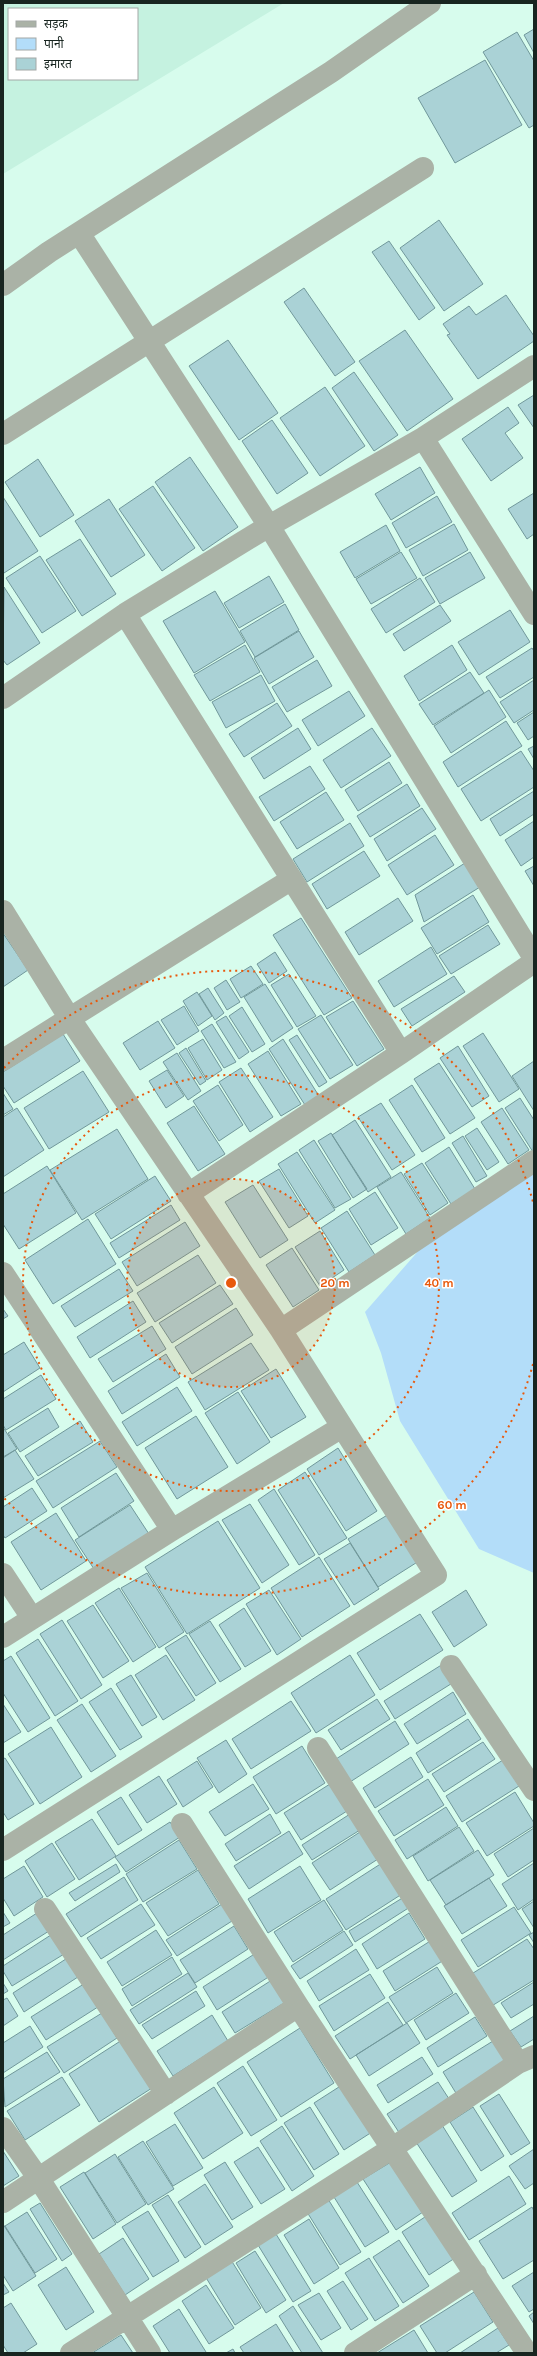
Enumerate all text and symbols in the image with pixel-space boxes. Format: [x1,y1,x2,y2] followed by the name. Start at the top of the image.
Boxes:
[8,8,138,80] legend
[44,17,69,31] text: सड़क
[44,36,65,51] text: पानी
[44,57,73,71] text: इमारत
[224,1276,238,1290] centre of rings
[320,1276,350,1290] text: 20 m
[424,1276,454,1290] text: 40 m
[437,1498,467,1512] text: 60 m

